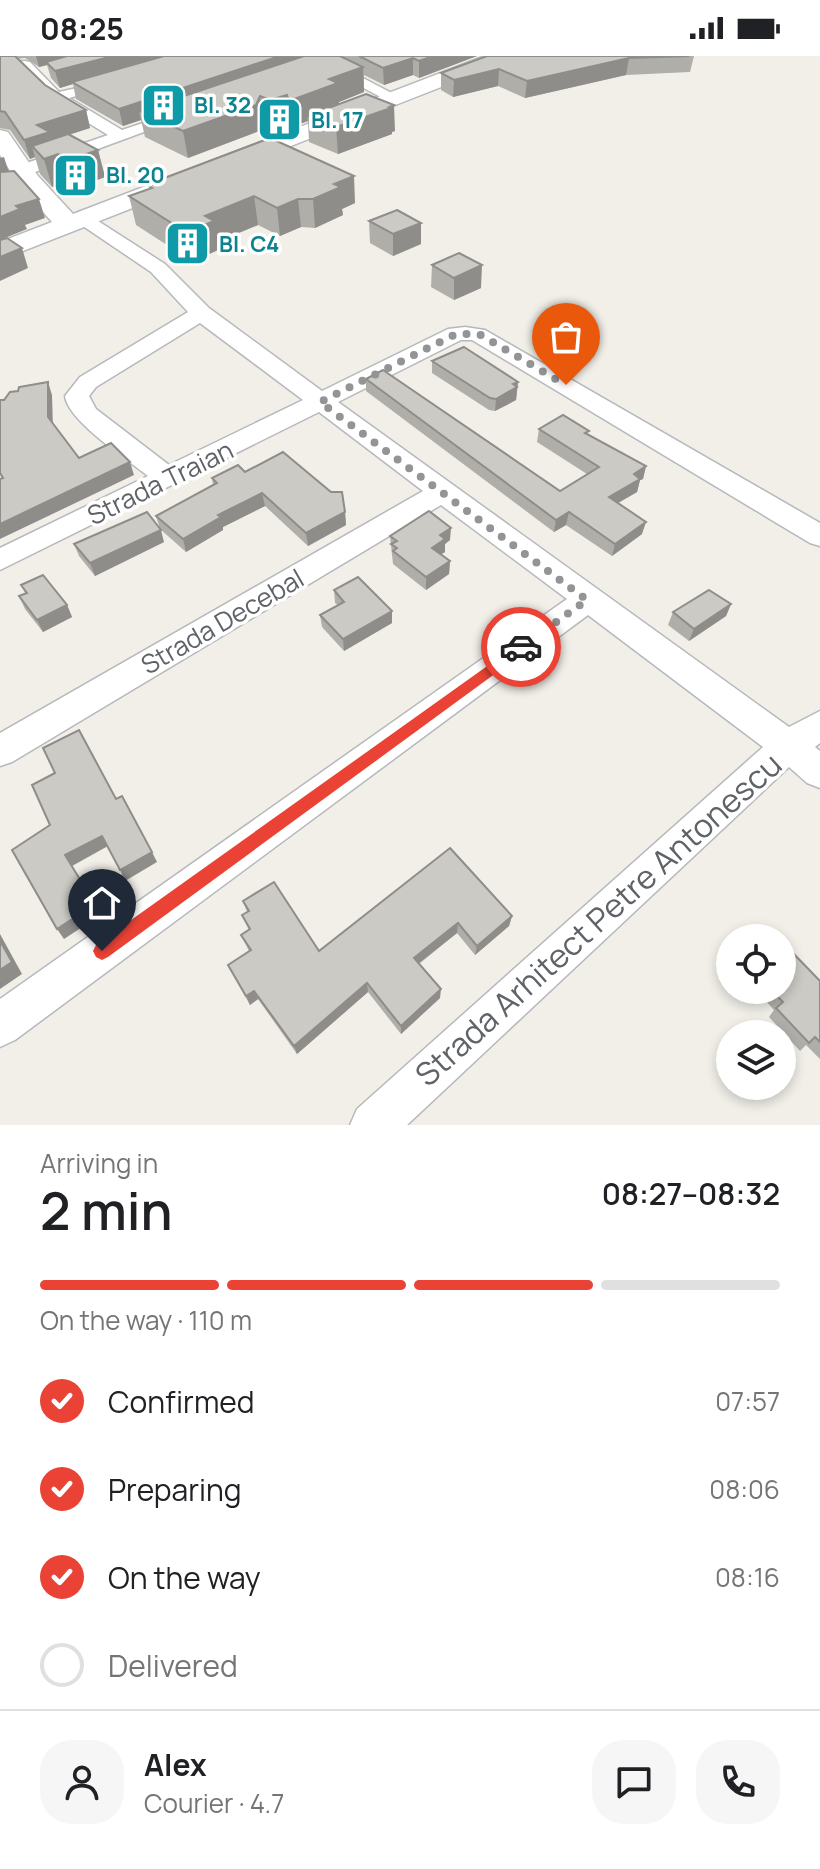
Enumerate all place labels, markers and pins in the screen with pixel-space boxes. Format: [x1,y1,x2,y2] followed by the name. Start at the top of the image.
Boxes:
[139,81,187,129] building icon: Bl. 32
[194,90,251,120] place label: Bl. 32
[256,96,304,144] building icon: Bl. 17
[311,105,364,135] place label: Bl. 17
[51,151,99,199] building icon: Bl. 20
[106,160,165,190] place label: Bl. 20
[164,220,212,268] building icon: Bl. C4
[219,229,279,259] place label: Bl. C4
[532,303,600,385] pin
[68,869,136,951] pin

